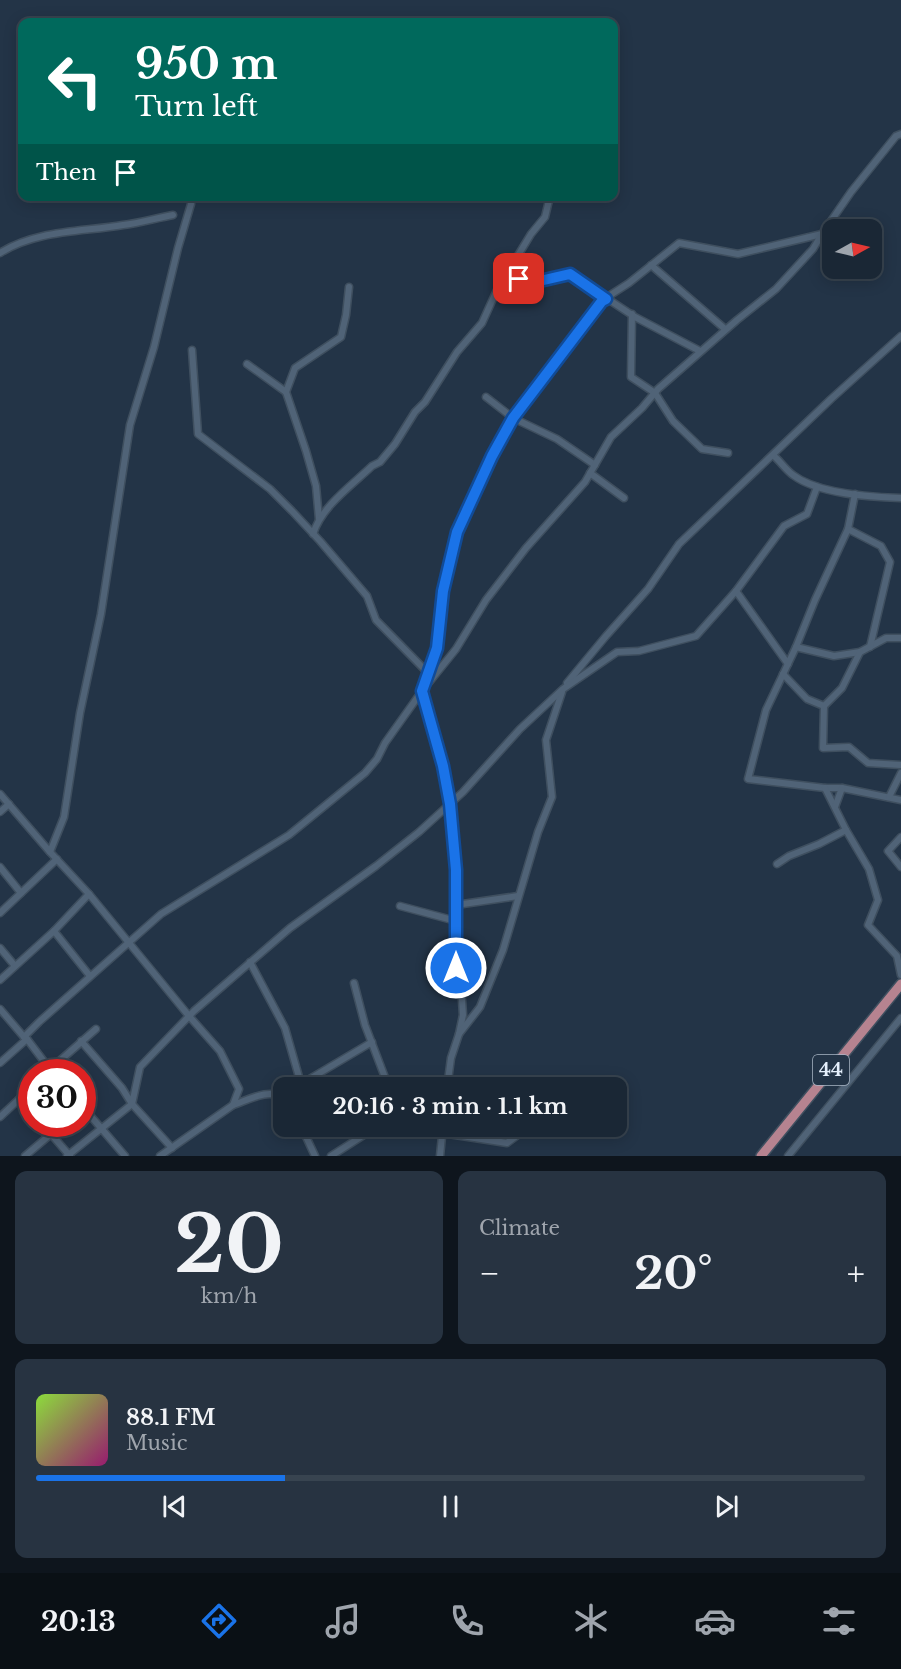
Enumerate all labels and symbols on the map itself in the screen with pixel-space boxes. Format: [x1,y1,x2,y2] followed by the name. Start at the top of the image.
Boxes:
[822,219,882,279] north arrow
[493,253,544,304] pin
[424,936,488,1000] position arrow
[813,1055,849,1085] road number: 44
[18,1059,96,1137] speed limit sign: 30

